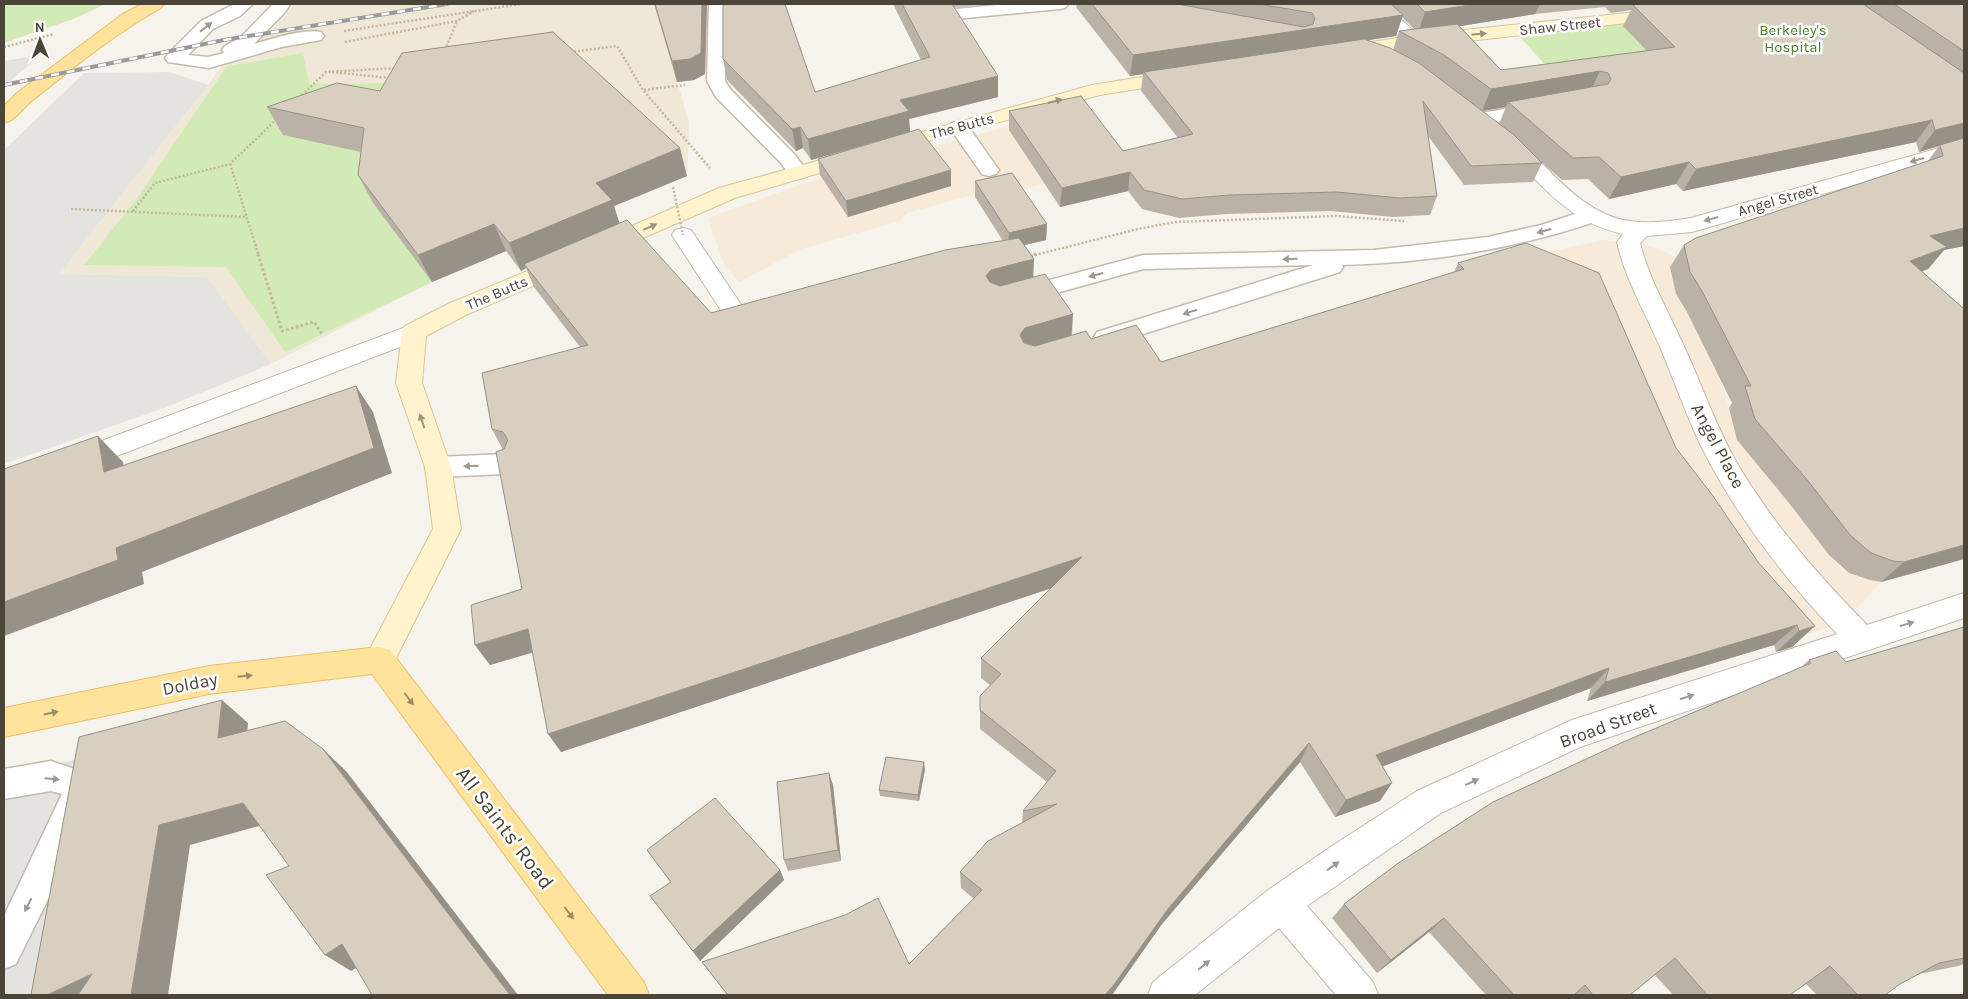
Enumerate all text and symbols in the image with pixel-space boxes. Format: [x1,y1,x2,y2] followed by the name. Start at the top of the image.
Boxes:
[1518,13,1602,39] street label: Shaw Street
[15,15,65,65] north arrow
[35,19,45,36] text: N
[1759,21,1827,56] park label: Berkeley's Hospital
[200,22,213,33] one-way arrow
[1471,30,1487,38] one-way arrow
[1048,96,1063,104] one-way arrow
[928,109,996,143] street label: The Butts
[1910,157,1925,165] one-way arrow
[1736,180,1821,220] street label: Angel Street
[1703,216,1718,224] one-way arrow
[643,222,657,230] one-way arrow
[1536,228,1551,236] one-way arrow
[1282,255,1298,263] one-way arrow
[1088,271,1103,279] one-way arrow
[463,272,531,314] street label: The Butts
[1182,309,1197,316] one-way arrow
[1686,400,1750,492] street label: Angel Place
[418,413,425,428] one-way arrow
[463,462,479,470] one-way arrow
[1900,620,1915,627] one-way arrow
[161,668,220,700] street label: Dolday
[238,671,254,679] one-way arrow
[403,692,414,705] one-way arrow
[1680,693,1695,700] one-way arrow
[1556,697,1660,753] street label: Broad Street
[44,709,59,717] one-way arrow
[451,762,559,894] street label: All Saints' Road
[44,775,60,783] one-way arrow
[1465,778,1479,786] one-way arrow
[1326,861,1339,871] one-way arrow
[23,898,31,912] one-way arrow
[564,906,574,920] one-way arrow
[1197,959,1210,970] one-way arrow

